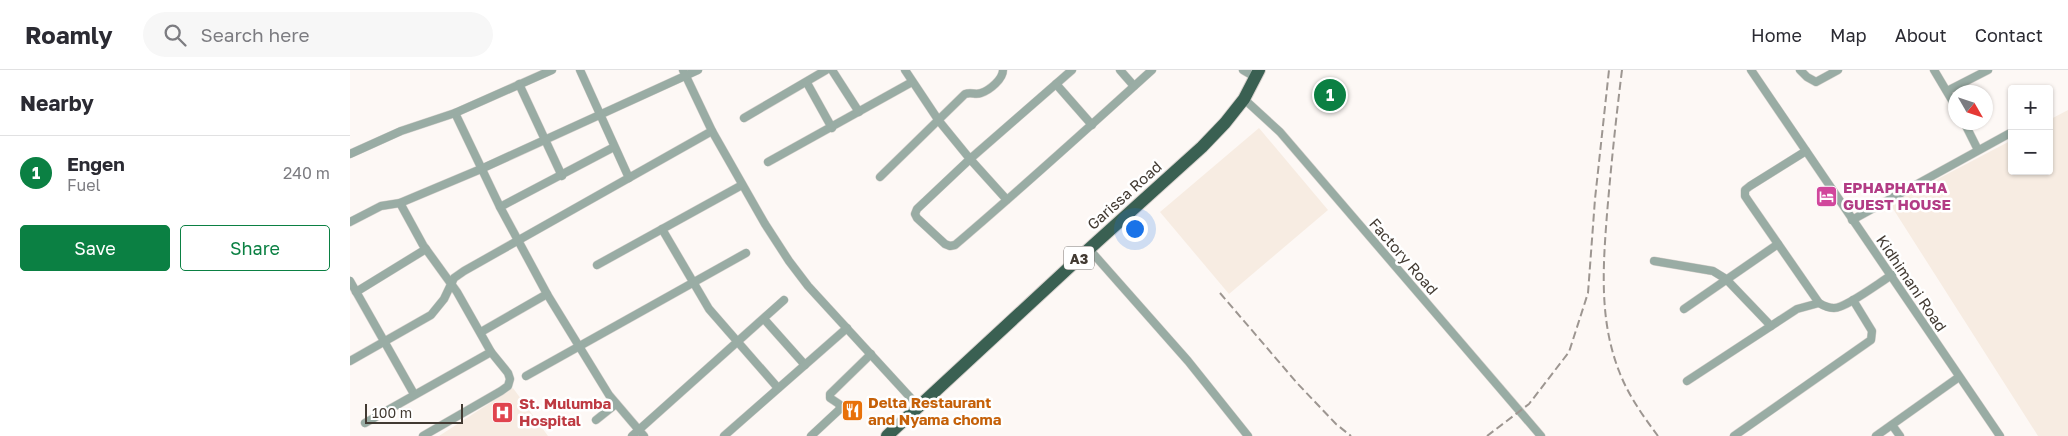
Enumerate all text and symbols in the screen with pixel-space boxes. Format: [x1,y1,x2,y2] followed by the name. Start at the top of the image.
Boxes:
[143,12,493,57] search box
[25,20,113,49] text: Roamly
[161,21,189,49] icon: search
[201,23,309,46] text: Search here
[1751,24,1802,46] text: Home
[1830,24,1867,46] text: Map
[1895,24,1947,46] text: About
[1975,24,2043,46] text: Contact
[1314,76,1346,114] pin: 1
[1948,85,1993,130] north arrow
[2008,85,2053,175] map controls
[2008,85,2053,130] button: +
[20,90,94,116] text: Nearby
[2008,130,2053,175] button: −
[67,152,125,175] text: Engen
[1083,157,1165,233] street label: Garissa Road
[32,163,40,183] text: 1
[283,163,330,183] text: 240 m
[67,175,101,195] text: Fuel
[1843,178,1951,213] place label: EPHAPHATHA GUEST HOUSE
[1815,184,1839,208] hotel icon: EPHAPHATHA GUEST HOUSE
[1366,214,1442,298] street label: Factory Road
[1122,216,1148,242] your location
[20,225,170,271] button: Save
[180,225,330,271] button: Share
[1873,231,1951,335] street label: Kidhimani Road
[1064,247,1094,270] road number: A3
[868,393,1002,428] place label: Delta Restaurant and Nyama choma
[519,394,611,429] place label: St. Mulumba Hospital
[840,399,864,423] restaurant icon: Delta Restaurant and Nyama choma
[491,400,515,424] hospital icon: St. Mulumba Hospital
[365,401,462,424] scale bar
[372,404,412,421] text: 100 m

